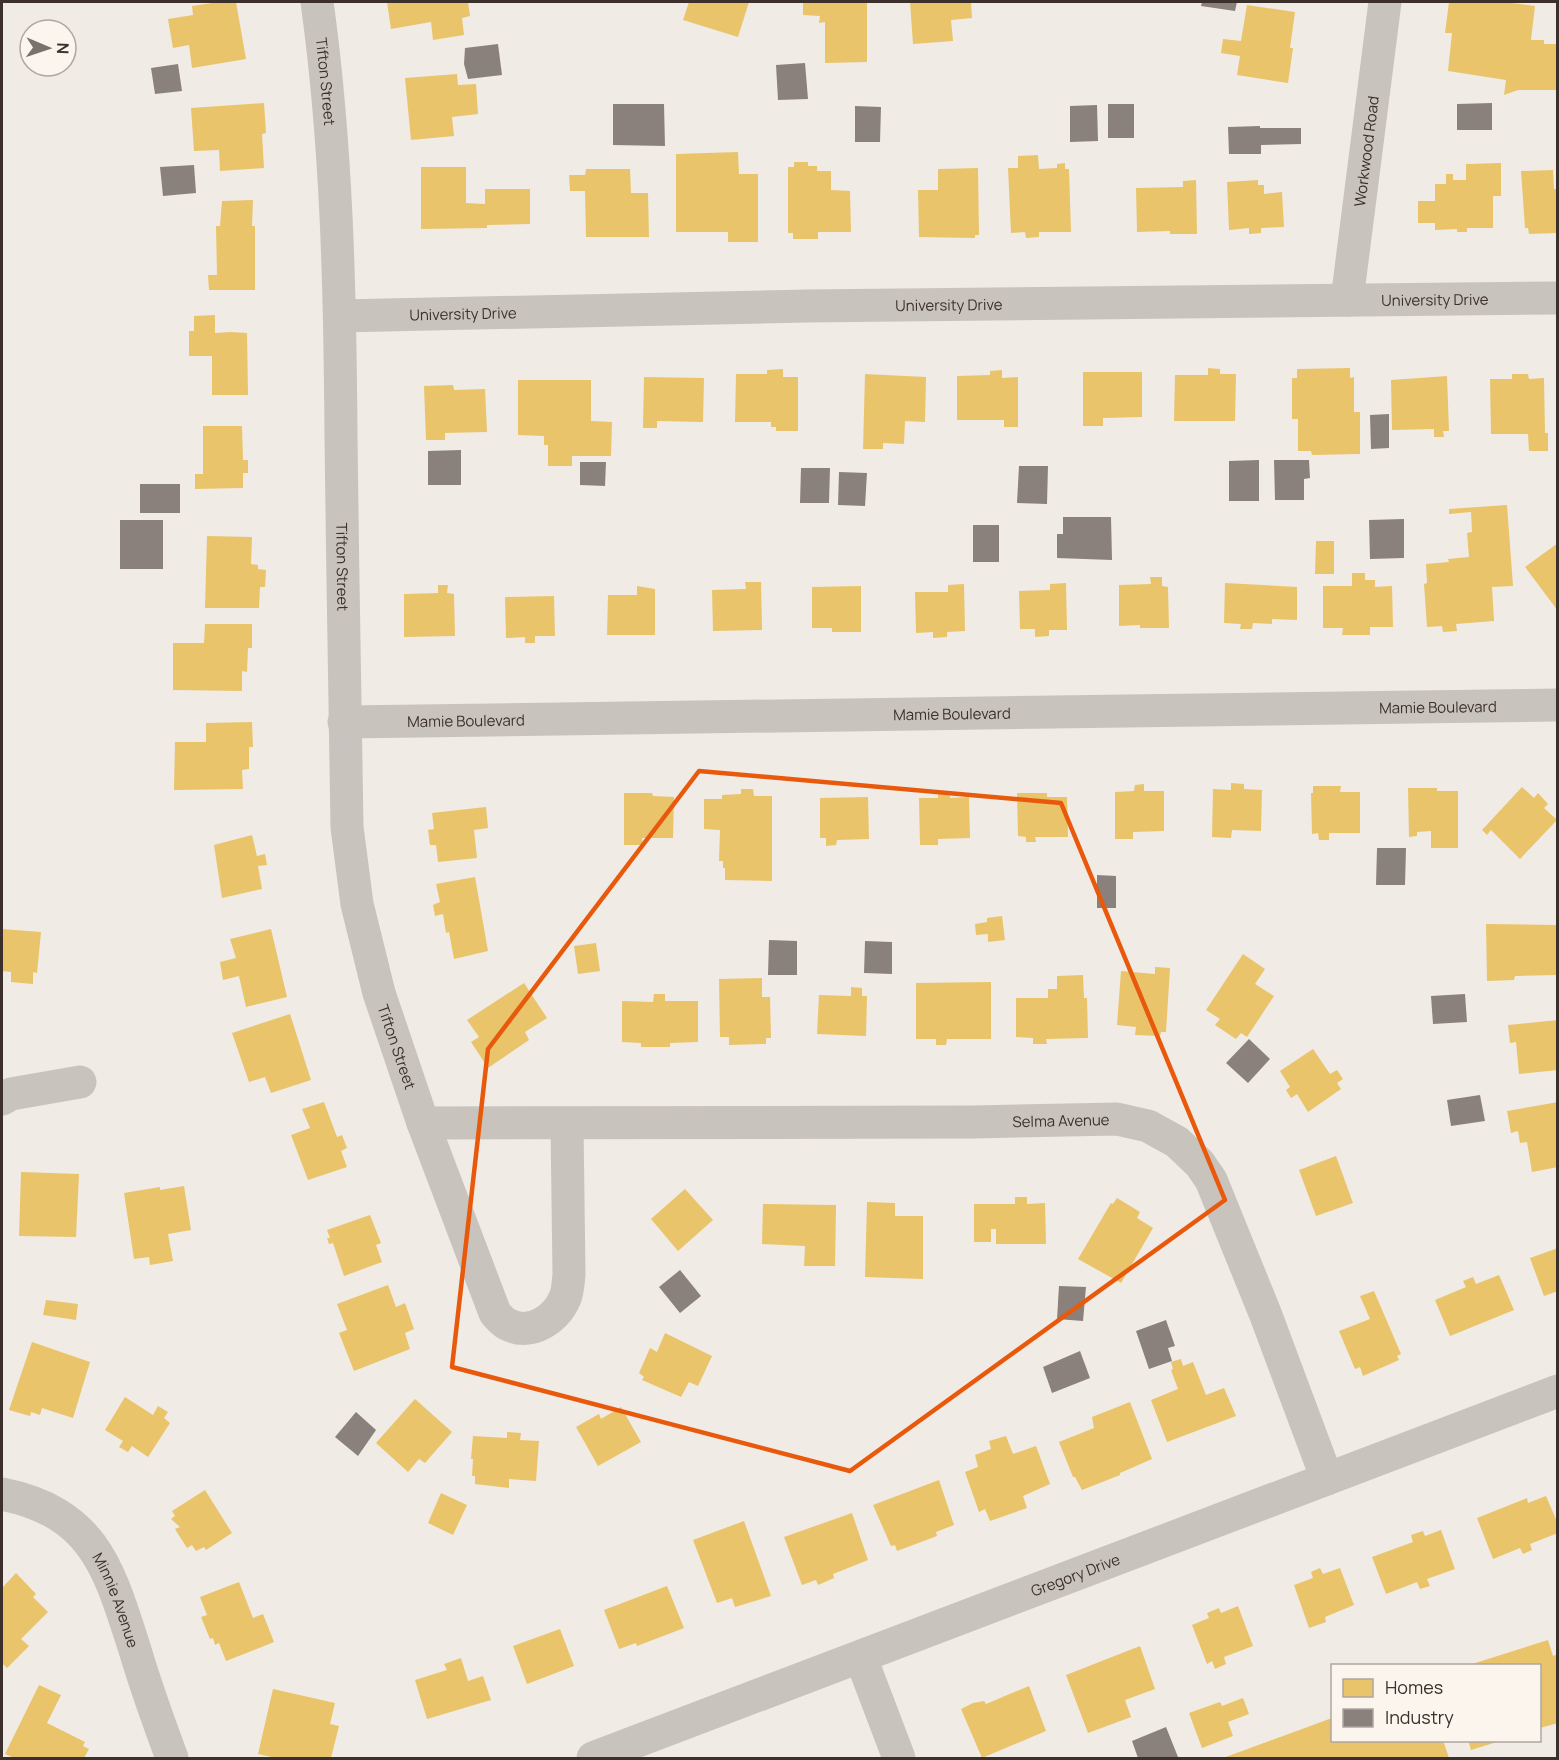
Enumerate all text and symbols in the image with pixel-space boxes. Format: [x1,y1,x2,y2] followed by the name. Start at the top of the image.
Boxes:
[18,18,78,78] north arrow
[311,36,341,126] street label: Tifton Street
[52,42,74,55] text: N
[1349,95,1383,208] street label: Workwood Road
[1381,288,1489,310] street label: University Drive
[895,293,1003,316] street label: University Drive
[409,302,517,325] street label: University Drive
[332,523,354,611] street label: Tifton Street
[1379,695,1497,718] street label: Mamie Boulevard
[893,702,1011,725] street label: Mamie Boulevard
[407,709,525,732] street label: Mamie Boulevard
[373,1001,421,1092] street label: Tifton Street
[1012,1109,1110,1132] street label: Selma Avenue
[88,1548,144,1650] street label: Minnie Avenue
[1028,1548,1123,1601] street label: Gregory Drive
[1331,1664,1541,1742] legend
[1385,1675,1443,1699] text: Homes
[1385,1705,1454,1729] text: Industry

